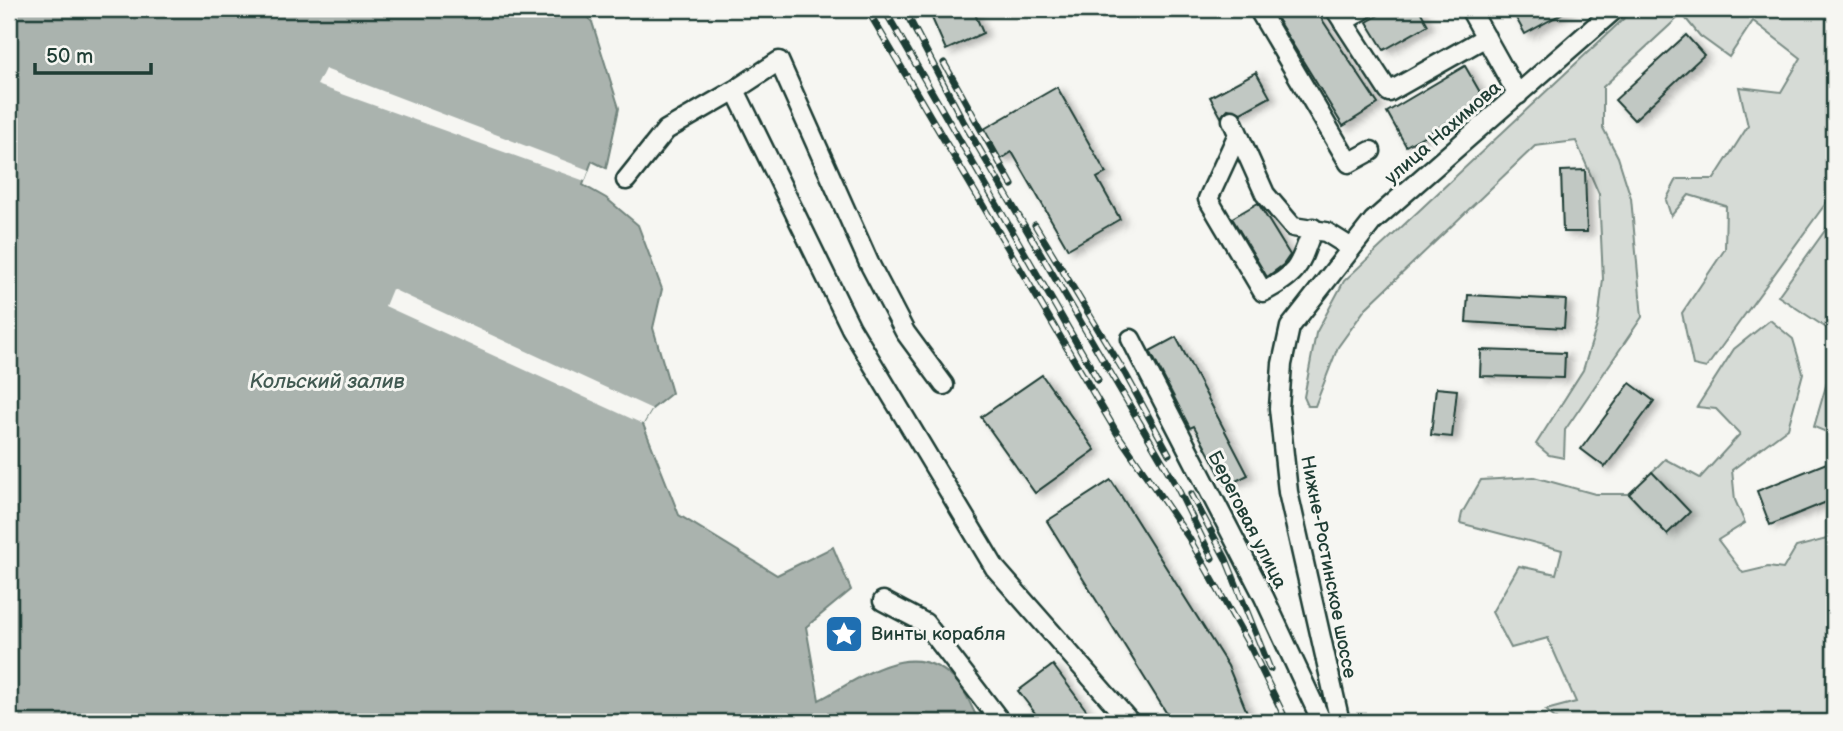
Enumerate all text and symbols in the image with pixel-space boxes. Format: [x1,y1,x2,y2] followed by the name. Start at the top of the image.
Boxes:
[35,32,150,76] scale bar
[46,44,93,69] text: 50 m
[1380,76,1506,190] street label: улица Нахимова
[250,369,404,394] water label: Кольский залив
[1202,447,1292,593] street label: Береговая улица
[1295,454,1361,681] street label: Нижне-Ростинское шоссе
[823,613,865,655] place icon: Винты корабля
[871,623,1005,646] place label: Винты корабля

